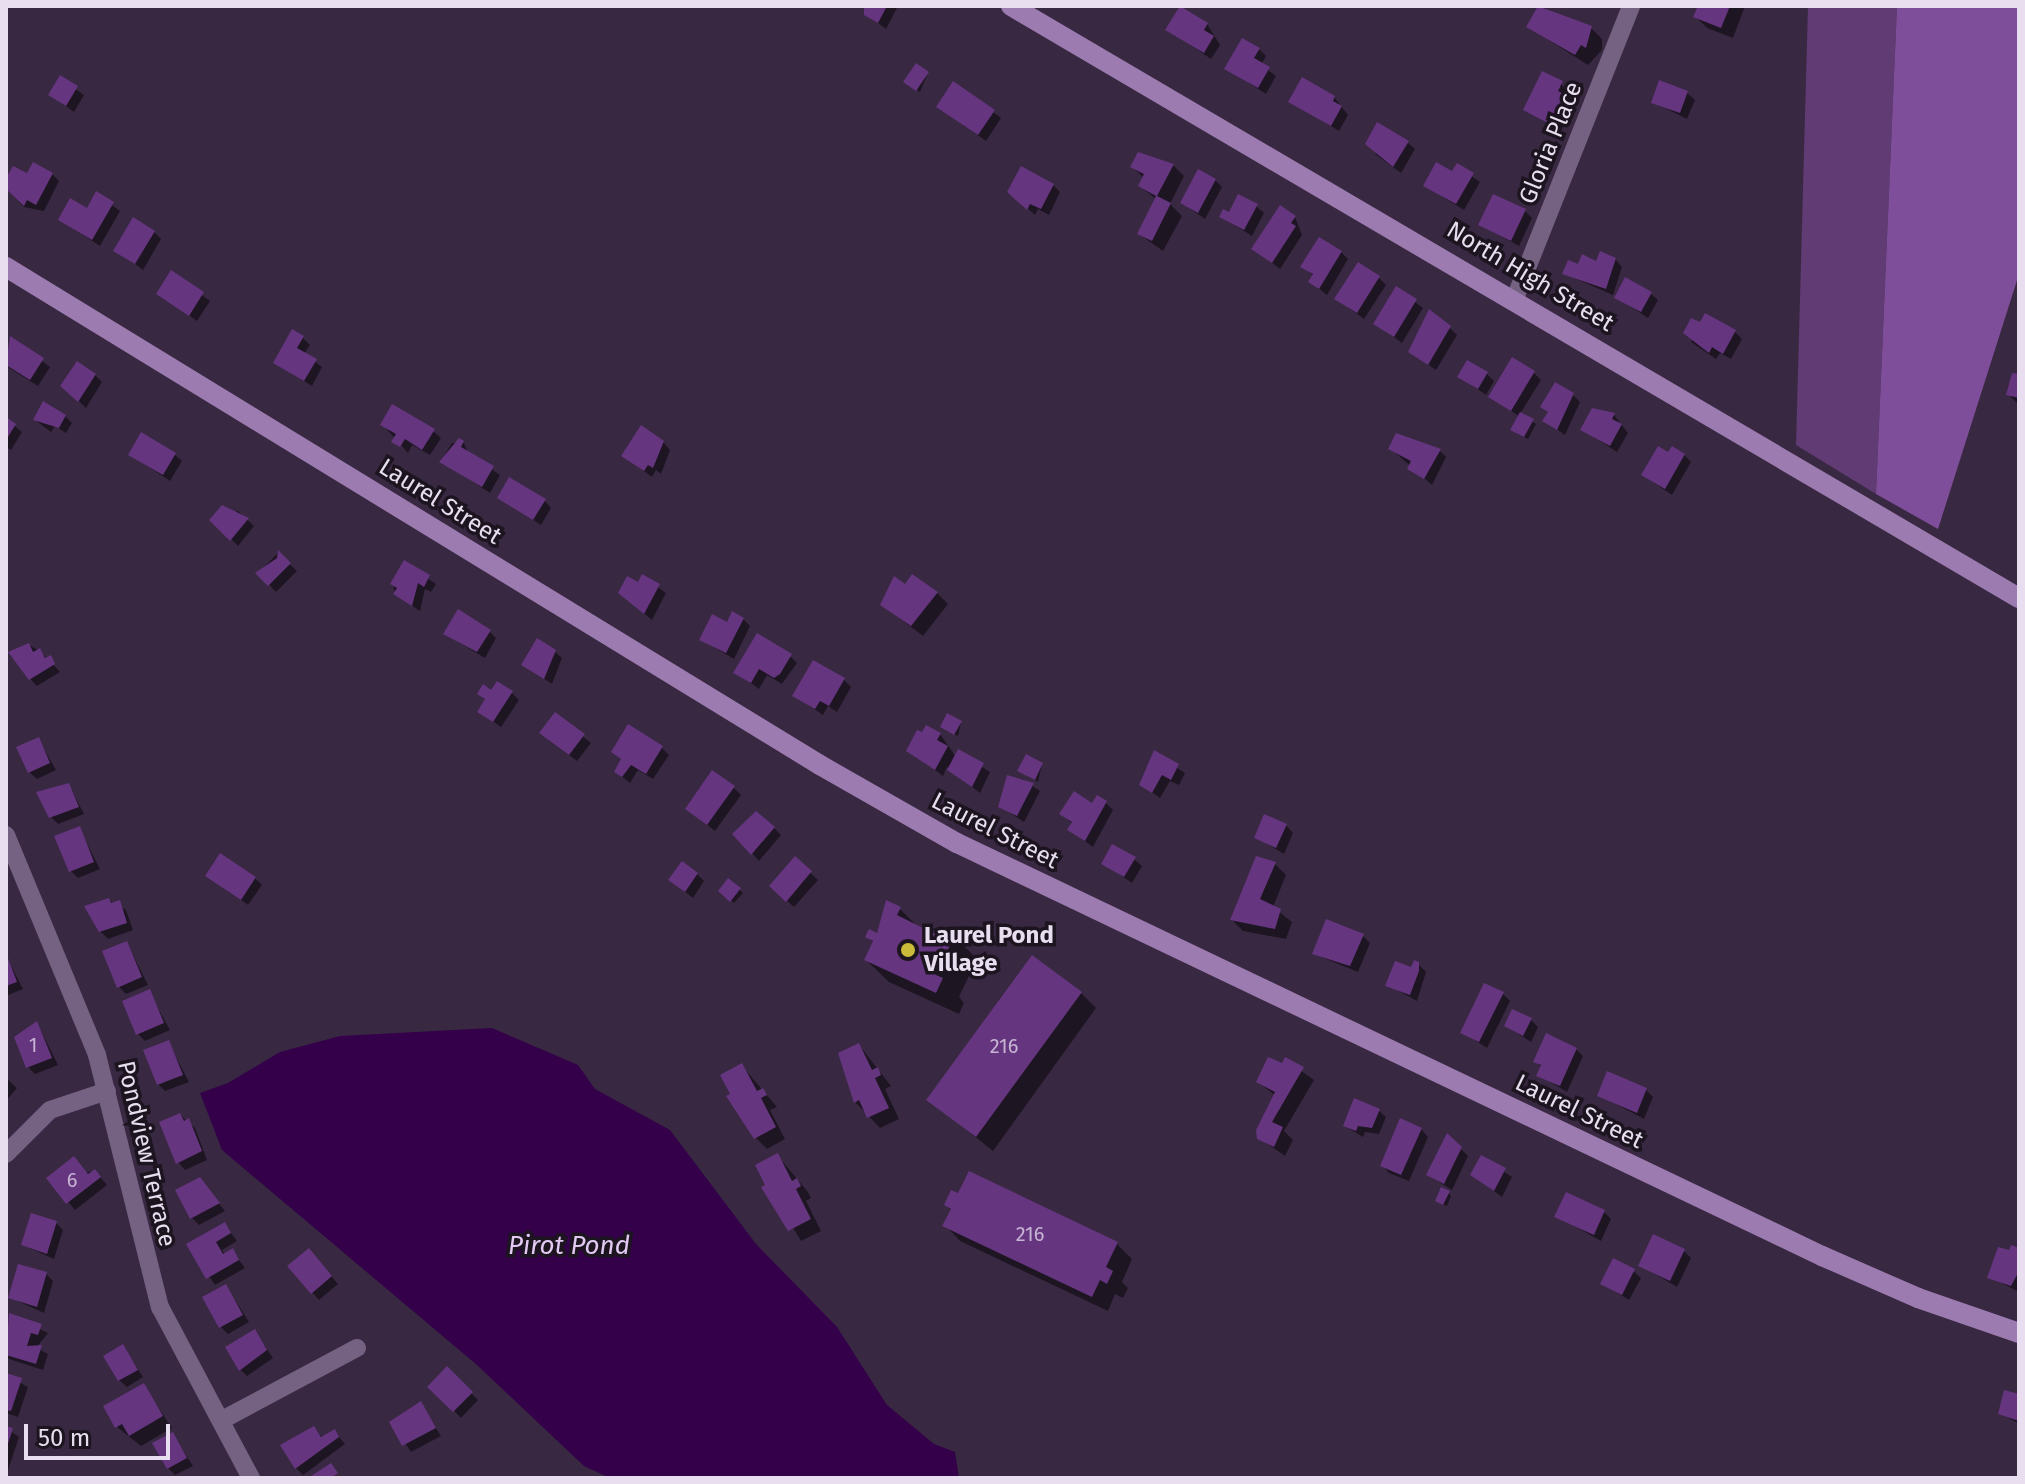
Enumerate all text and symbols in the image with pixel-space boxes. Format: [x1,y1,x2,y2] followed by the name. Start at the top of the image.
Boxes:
[1513,78,1589,208] street label: Gloria Place
[1441,216,1619,338] street label: North High Street
[373,453,507,551] street label: Laurel Street
[927,787,1063,875] street label: Laurel Street
[924,922,1054,978] place label: Laurel Pond Village
[899,941,917,959] marker: Laurel Pond Village
[29,1033,37,1057] house number: 1
[990,1034,1018,1058] house number: 216
[111,1058,181,1250] street label: Pondview Terrace
[1510,1069,1648,1155] street label: Laurel Street
[67,1168,77,1192] house number: 6
[1016,1222,1044,1246] house number: 216
[508,1230,630,1262] water label: Pirot Pond
[28,1408,174,1458] scale bar
[38,1424,90,1452] text: 50 m

